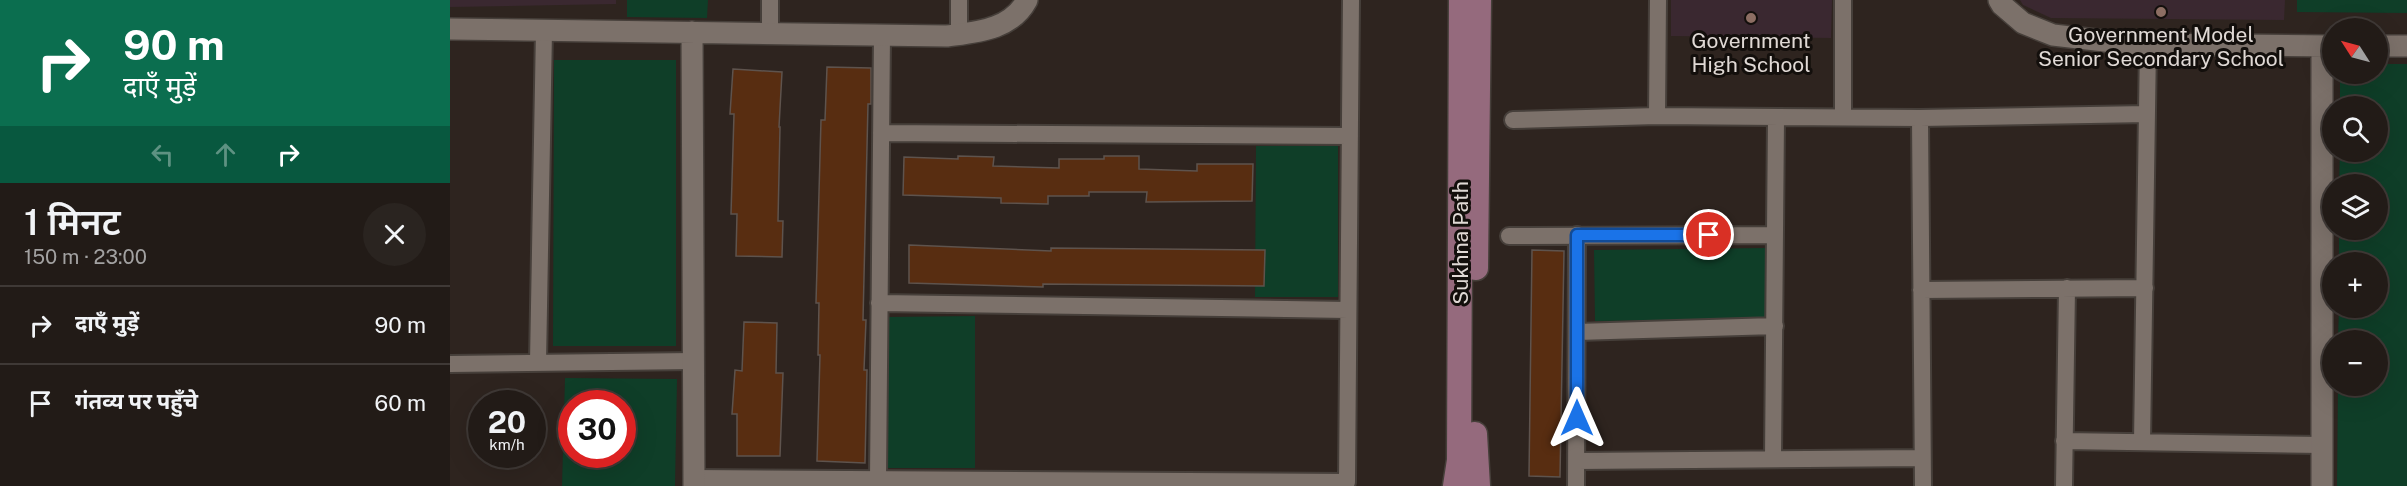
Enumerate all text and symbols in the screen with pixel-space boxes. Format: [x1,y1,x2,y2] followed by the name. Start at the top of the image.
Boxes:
[2154,5,2168,19] marker: Government Model Senior Secondary School
[1744,11,1758,25] marker: Government High School
[2322,18,2388,84] north arrow
[2322,18,2388,396] map controls
[123,20,225,69] text: 90 m
[2038,22,2284,71] place label: Government Model Senior Secondary School
[24,24,102,102] icon: right
[1691,28,1811,77] place label: Government High School
[123,70,196,102] text: दाएँ मुड़ें
[2322,96,2388,162] button: search
[146,138,179,171] icon: left
[209,138,242,171] icon: ahead
[272,138,305,171] icon: right
[2322,174,2388,240] button: layers
[1448,181,1473,305] street label: Sukhna Path
[24,201,121,243] text: 1 मिनट
[363,203,426,266] button: close
[1683,209,1734,260] pin
[1692,218,1725,251] icon: arrive
[24,245,147,269] text: 150 m · 23:00
[2322,252,2388,318] button: +
[24,309,57,342] icon: right
[75,310,139,336] text: दाएँ मुड़ें
[375,312,426,338] text: 90 m
[2322,330,2388,396] button: −
[1545,386,1609,450] position arrow
[24,387,57,420] icon: arrive
[75,388,198,414] text: गंतव्य पर पहुँचे
[375,390,426,416] text: 60 m
[558,390,636,468] speed limit sign: 30
[488,404,526,440] text: 20
[489,436,525,453] text: km/h

